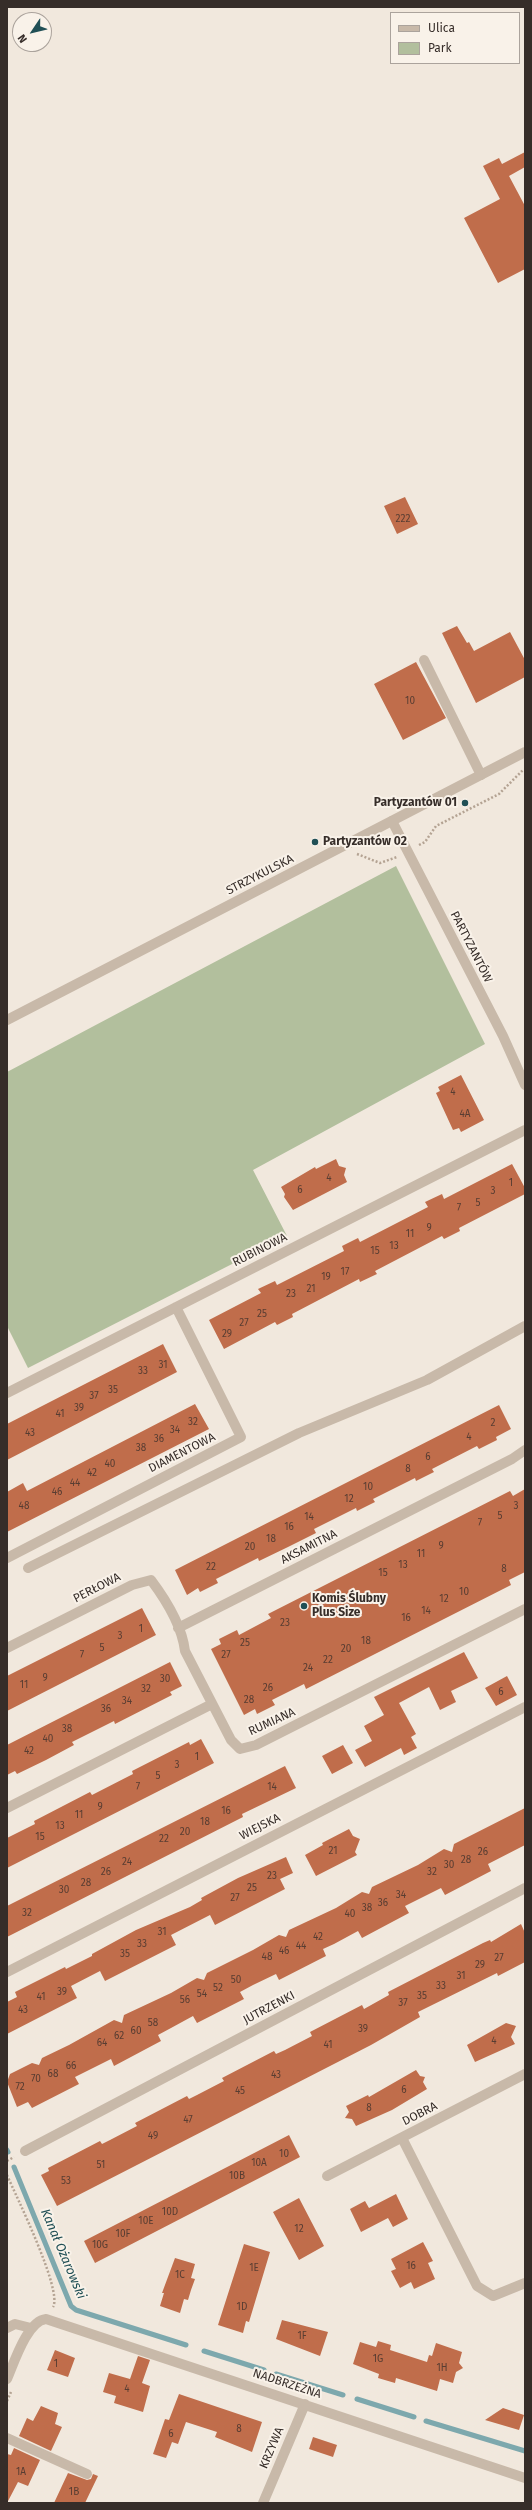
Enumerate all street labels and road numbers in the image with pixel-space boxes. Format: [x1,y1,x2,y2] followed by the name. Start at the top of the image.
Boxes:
[224,852,296,898] street label: STRZYKULSKA
[447,909,495,985] street label: PARTYZANTÓW
[230,1230,290,1270] street label: RUBINOWA
[146,1430,218,1476] street label: DIAMENTOWA
[278,1527,340,1567] street label: AKSAMITNA
[71,1570,123,1606] street label: PERŁOWA
[246,1705,298,1739] street label: RUMIANA
[237,1811,283,1843] street label: WIEJSKA
[241,1988,297,2028] street label: JUTRZENKI
[400,2099,440,2129] street label: DOBRA
[251,2366,323,2402] street label: NADBRZEŻNA
[257,2425,287,2471] street label: KRZYWA

